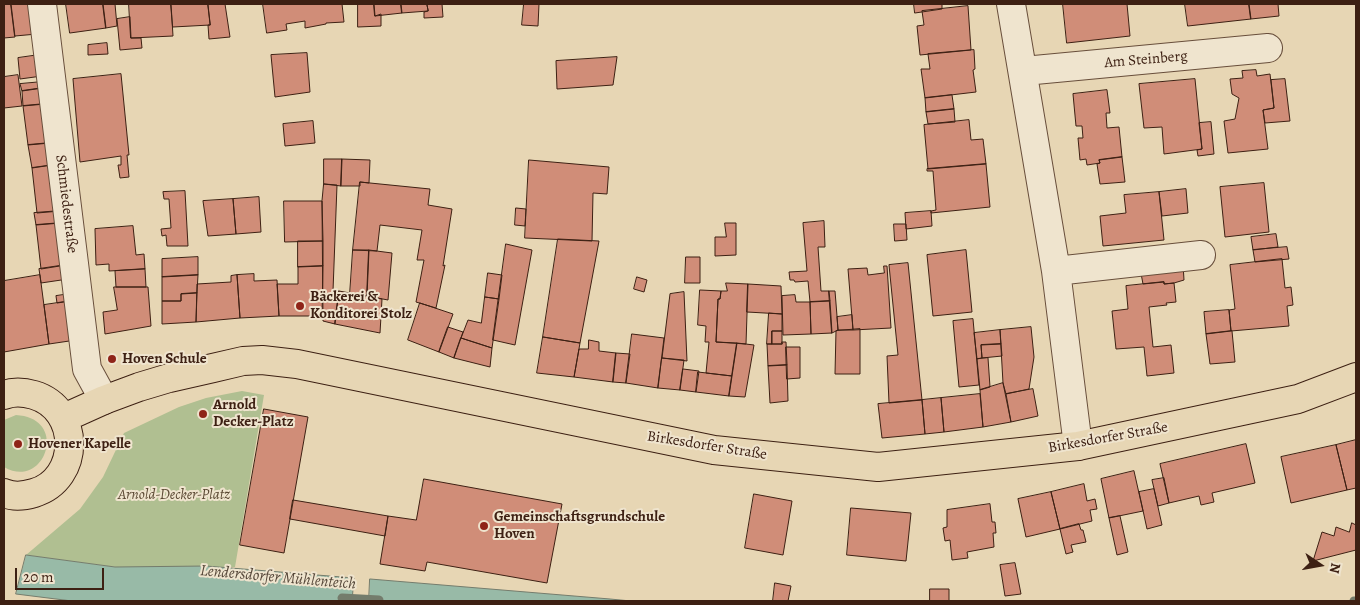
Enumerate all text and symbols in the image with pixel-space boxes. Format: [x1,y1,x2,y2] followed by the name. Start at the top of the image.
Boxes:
[1104,47,1188,73] street label: Am Steinberg
[51,154,81,254] street label: Schmiedestraße
[310,288,412,323] place label: Bäckerei & Konditorei Stolz
[294,300,306,312] marker: Bäckerei & Konditorei Stolz
[122,350,207,368] place label: Hoven Schule
[106,353,118,365] marker: Hoven Schule
[213,396,294,431] place label: Arnold Decker-Platz
[197,408,209,420] marker: Arnold Decker-Platz
[1047,419,1169,457] street label: Birkesdorfer Straße
[646,428,768,464] street label: Birkesdorfer Straße
[28,435,131,453] place label: Hovener Kapelle
[12,438,24,450] marker: Hovener Kapelle
[118,486,230,504] park label: Arnold-Decker-Platz
[494,508,665,543] place label: Gemeinschaftsgrundschule Hoven
[478,520,490,532] marker: Gemeinschaftsgrundschule Hoven
[1295,540,1345,590] north arrow
[18,558,106,590] scale bar
[1325,561,1346,575] text: N
[199,562,357,594] water label: Lendersdorfer Mühlenteich
[23,567,54,587] text: 20 m

